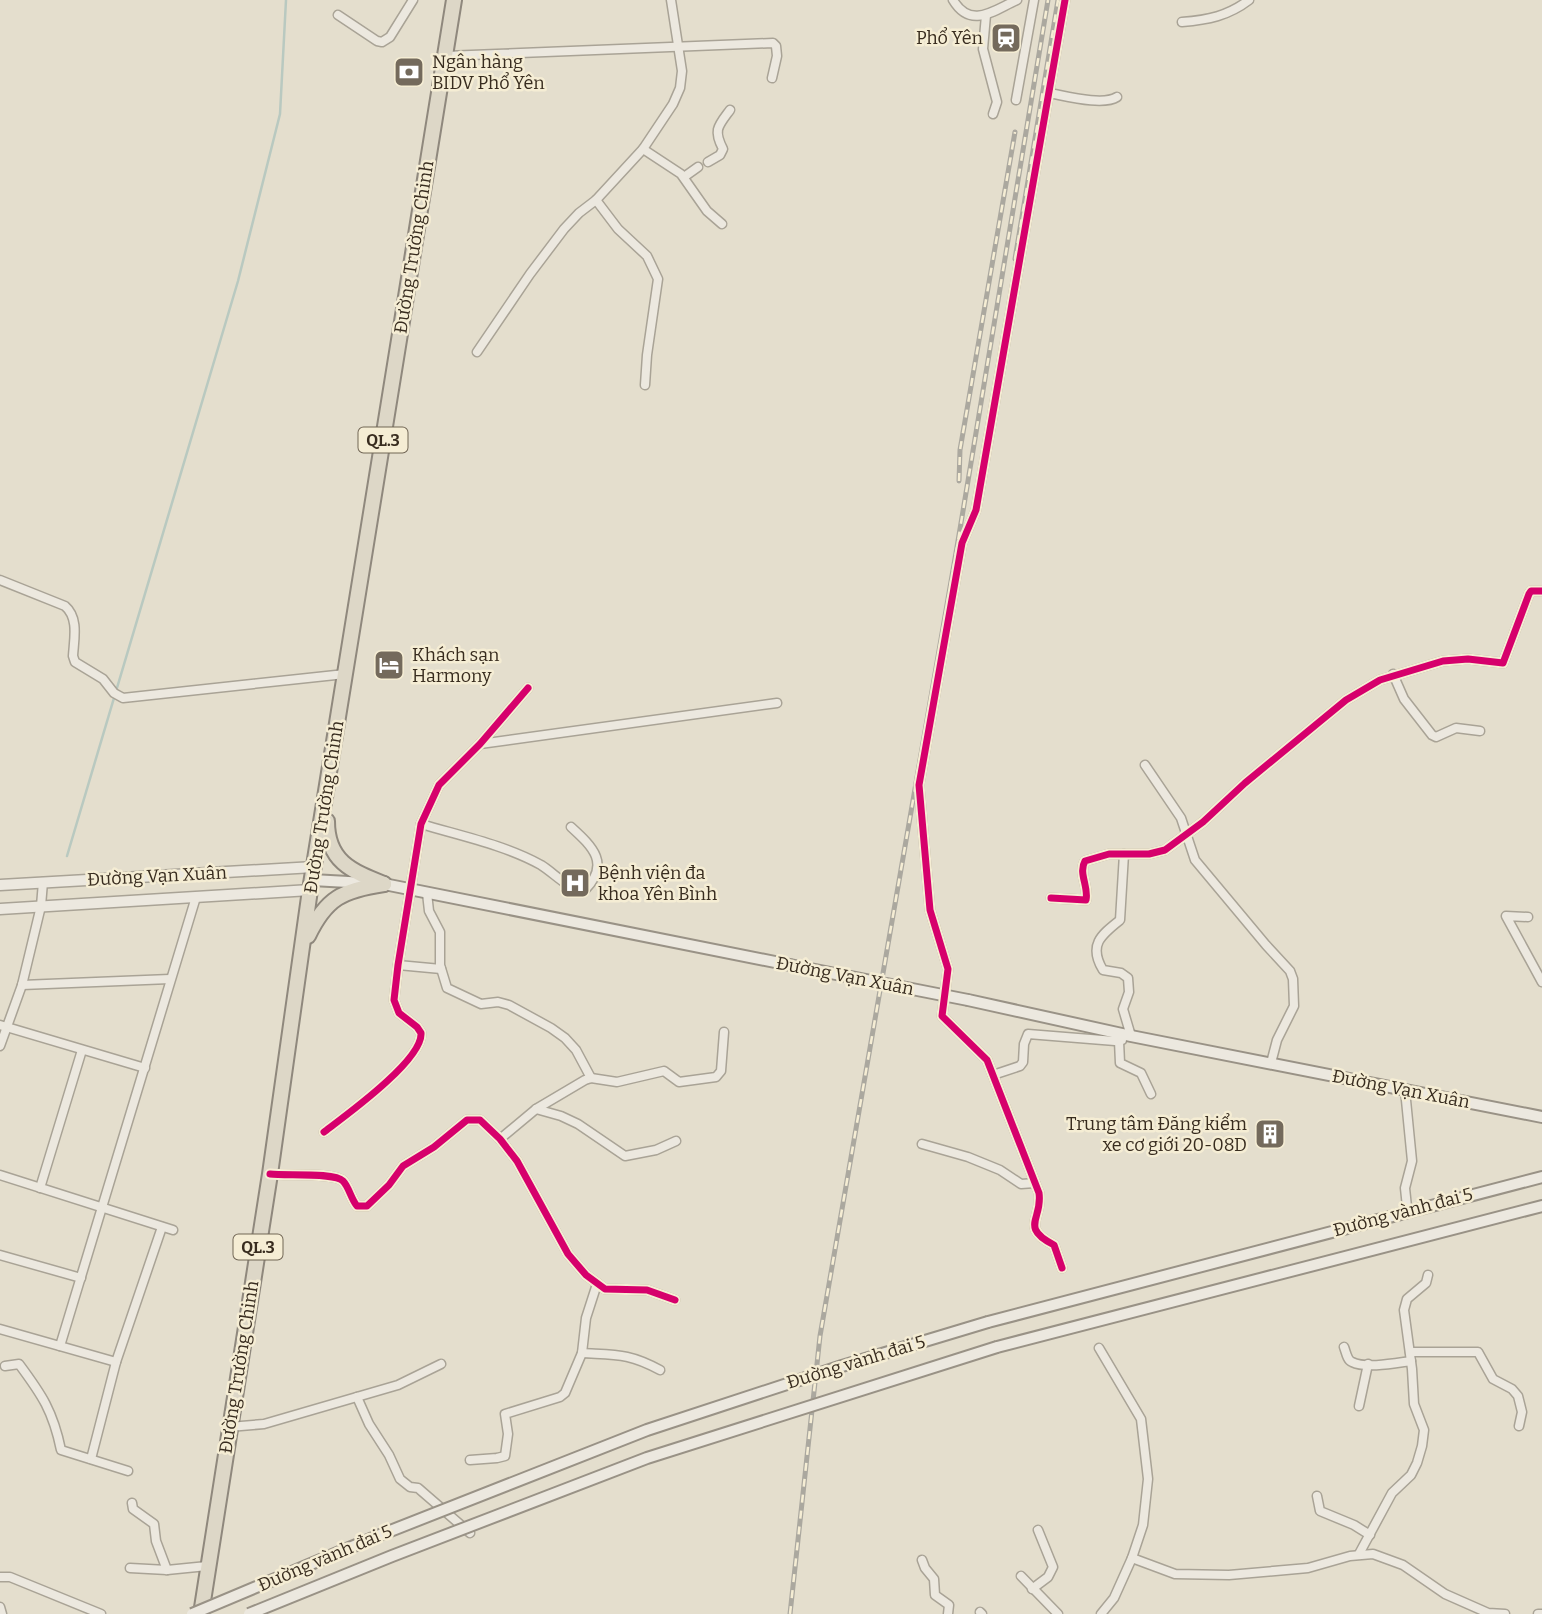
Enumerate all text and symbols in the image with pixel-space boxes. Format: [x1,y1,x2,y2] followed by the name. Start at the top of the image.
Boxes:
[989,21,1023,55] station icon: Phổ Yên
[916,27,984,49] place label: Phổ Yên
[432,51,545,94] place label: Ngân hàng BIDV Phổ Yên
[392,55,426,89] bank icon: Ngân hàng BIDV Phổ Yên
[389,159,439,335] street label: Đường Trường Chinh
[358,428,408,452] road number: QL.3
[412,644,500,687] place label: Khách sạn Harmony
[372,648,406,682] hotel icon: Khách sạn Harmony
[299,719,349,895] street label: Đường Trường Chinh
[87,861,228,891] street label: Đường Vạn Xuân
[598,862,717,905] place label: Bệnh viện đa khoa Yên Bình
[558,866,592,900] hospital icon: Bệnh viện đa khoa Yên Bình
[774,952,916,1000] street label: Đường Vạn Xuân
[1330,1065,1472,1113] street label: Đường Vạn Xuân
[1066,1113,1247,1156] place label: Trung tâm Đăng kiểm xe cơ giới 20-08D
[1253,1117,1287,1151] building icon: Trung tâm Đăng kiểm xe cơ giới 20-08D
[1331,1183,1475,1241] street label: Đường vành đai 5
[233,1234,282,1260] road number: QL.3
[214,1279,264,1455] street label: Đường Trường Chinh
[784,1330,928,1394] street label: Đường vành đai 5
[255,1520,395,1596] street label: Đường vành đai 5

